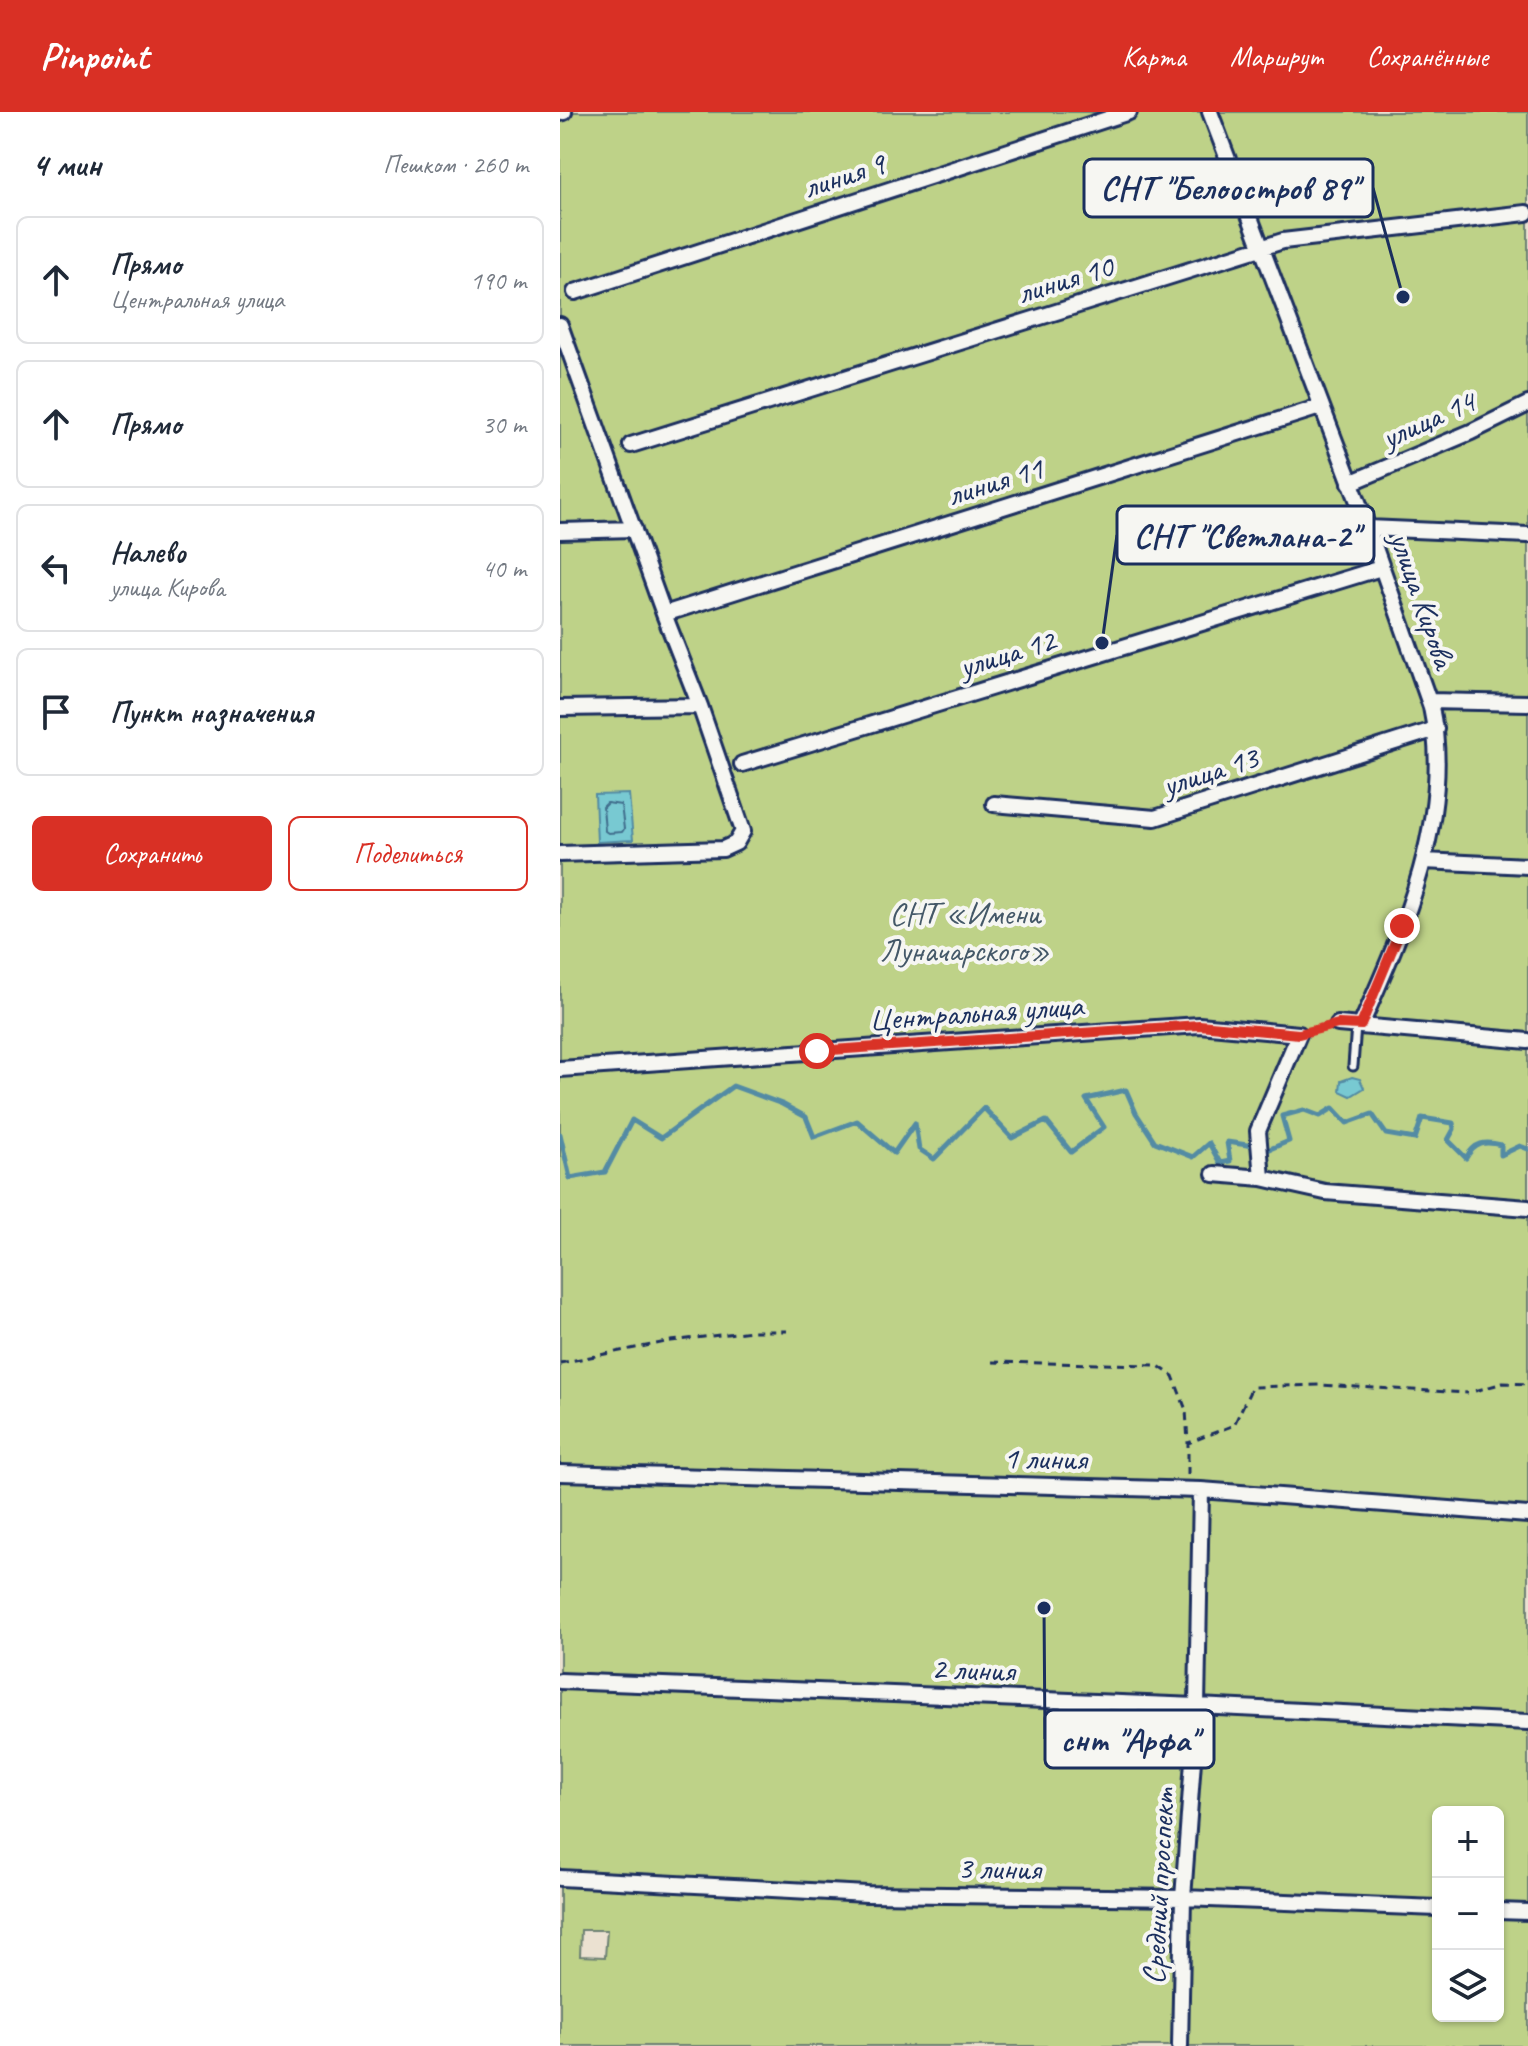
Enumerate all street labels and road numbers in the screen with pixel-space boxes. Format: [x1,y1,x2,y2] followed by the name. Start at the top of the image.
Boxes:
[798,142,893,208] street label: линия 9
[1012,245,1120,313] street label: линия 10
[1373,379,1485,459] street label: улица 14
[942,447,1049,515] street label: линия 11
[1379,525,1466,676] street label: улица Кирова
[952,619,1062,688] street label: улица 12
[1155,736,1266,807] street label: улица 13
[868,984,1086,1040] street label: Центральная улица
[1003,1437,1089,1480] street label: 1 линия
[931,1648,1017,1692] street label: 2 линия
[1133,1786,1184,1985] street label: Средний проспект
[957,1847,1043,1890] street label: 3 линия

